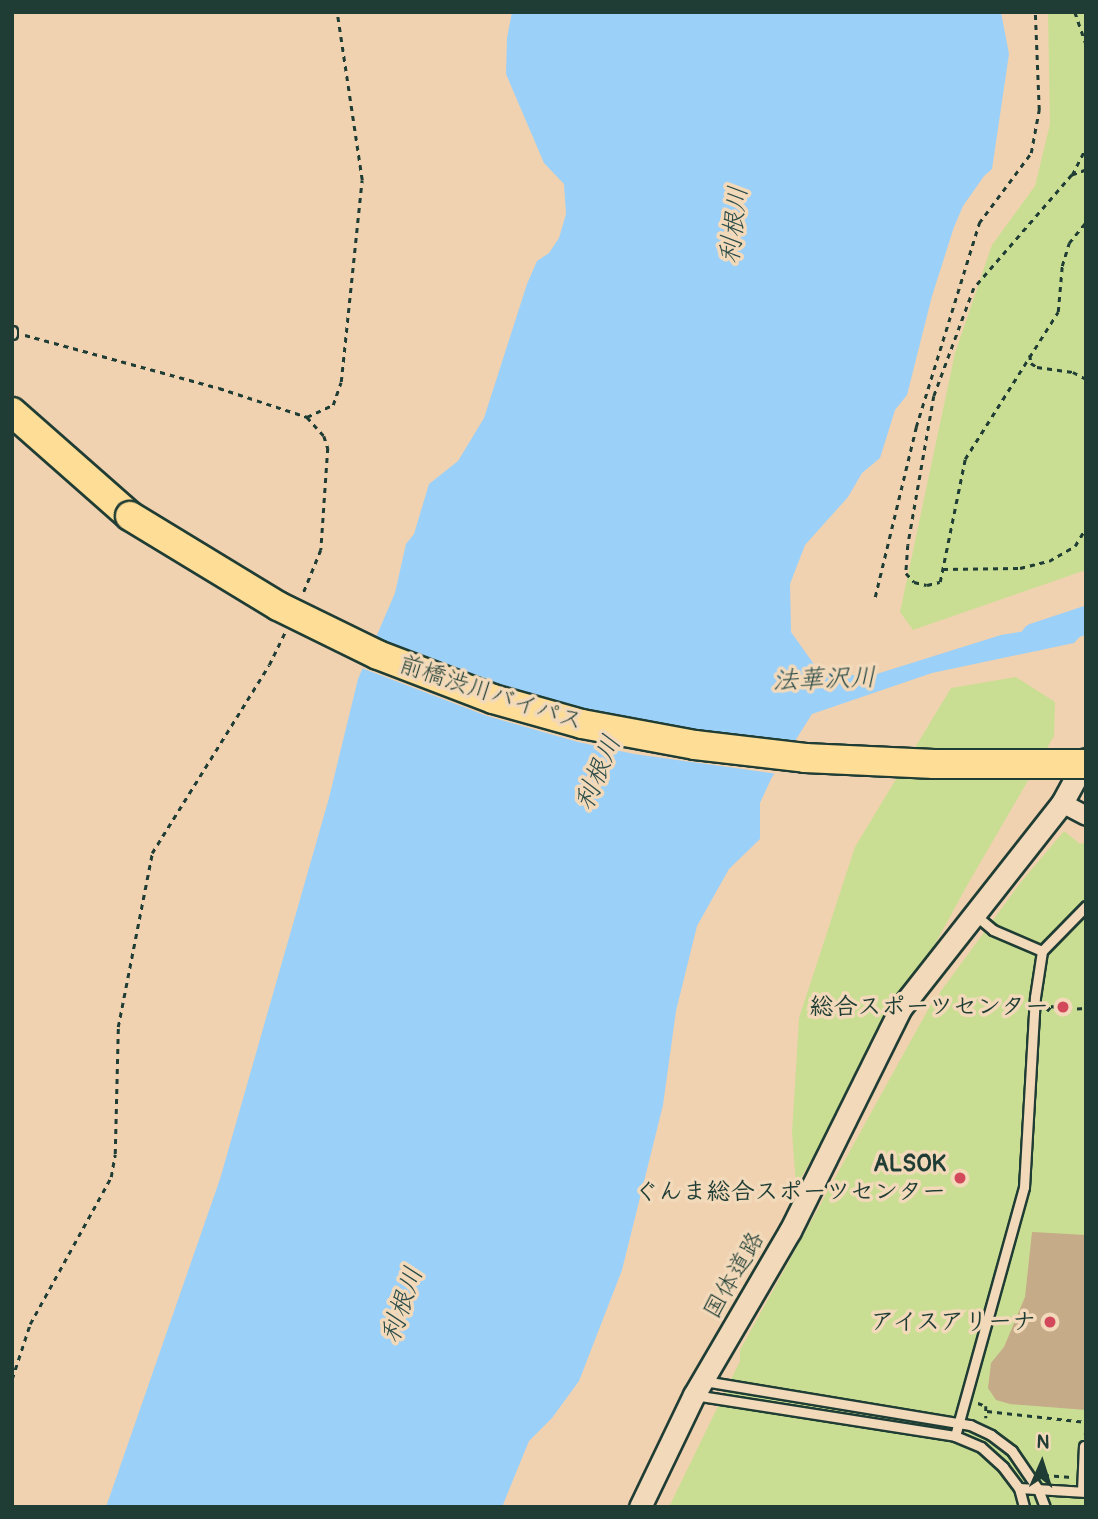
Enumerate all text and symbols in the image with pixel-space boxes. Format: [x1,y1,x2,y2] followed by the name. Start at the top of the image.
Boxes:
[715,184,755,266] water label: 利根川
[395,650,587,736] street label: 前橋渋川バイパス
[771,663,877,697] water label: 法華沢川
[569,731,629,815] water label: 利根川
[809,993,1049,1021] place label: 総合スポーツセンター
[1055,999,1071,1015] marker: 総合スポーツセンター
[634,1150,946,1206] place label: ALSOK ぐんま総合スポーツセンター
[952,1170,968,1186] marker: ALSOK ぐんま総合スポーツセンター
[698,1226,770,1324] street label: 国体道路
[376,1263,430,1347] water label: 利根川
[868,1308,1036,1336] place label: アイスアリーナ
[1042,1314,1058,1330] marker: アイスアリーナ
[1007,1428,1077,1498] north arrow
[1036,1430,1050,1454] text: N

